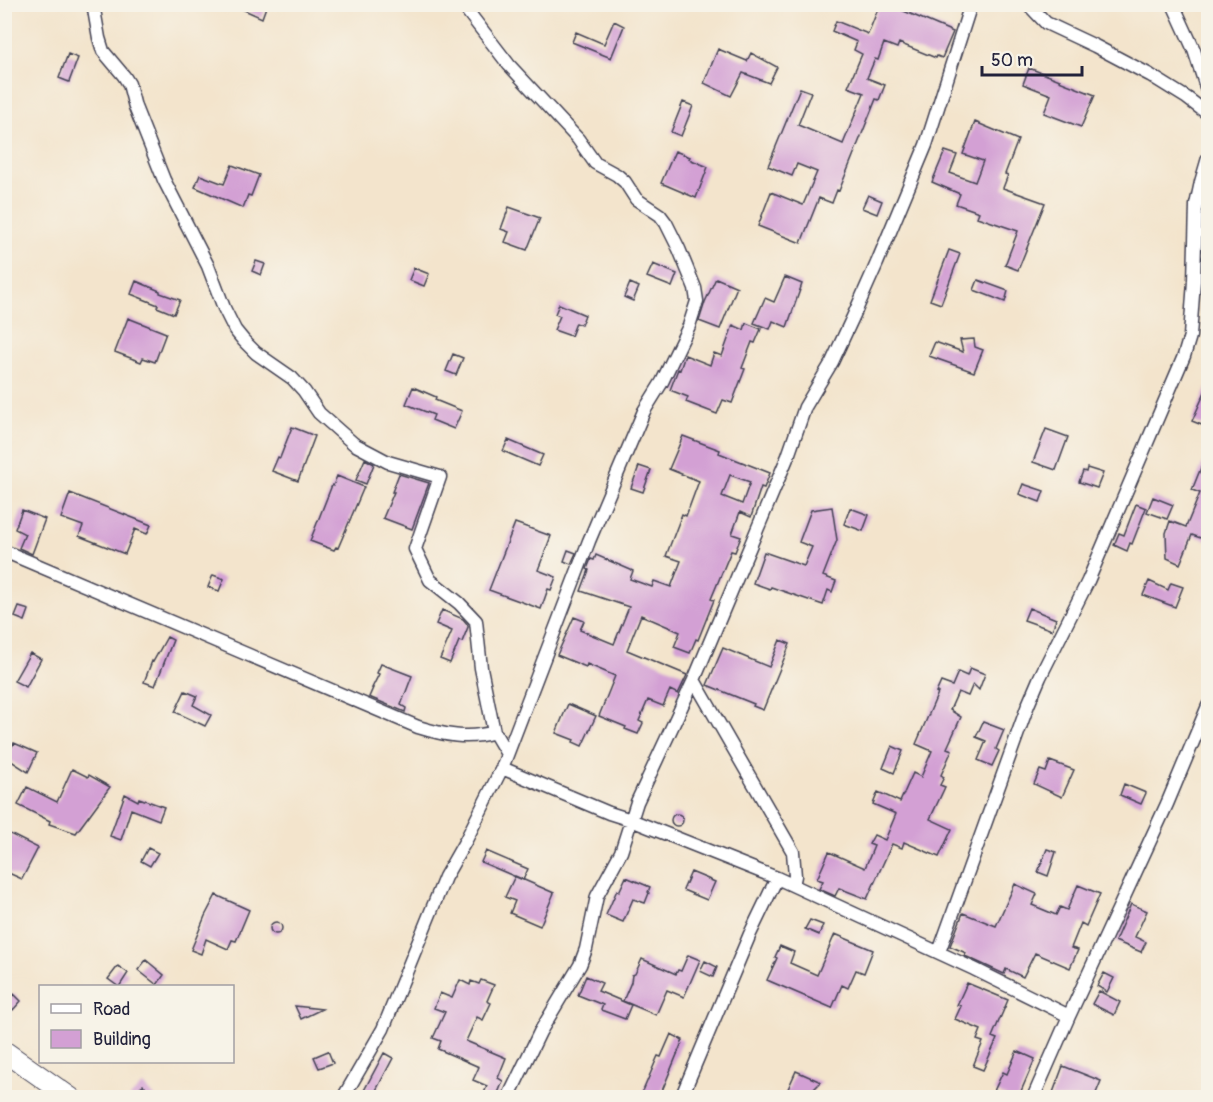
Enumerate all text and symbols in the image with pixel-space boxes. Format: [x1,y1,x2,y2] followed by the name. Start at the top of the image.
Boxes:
[982,39,1082,77] scale bar
[991,49,1033,72] text: 50 m
[39,985,234,1063] legend
[93,998,130,1021] text: Road
[93,1028,151,1051] text: Building

